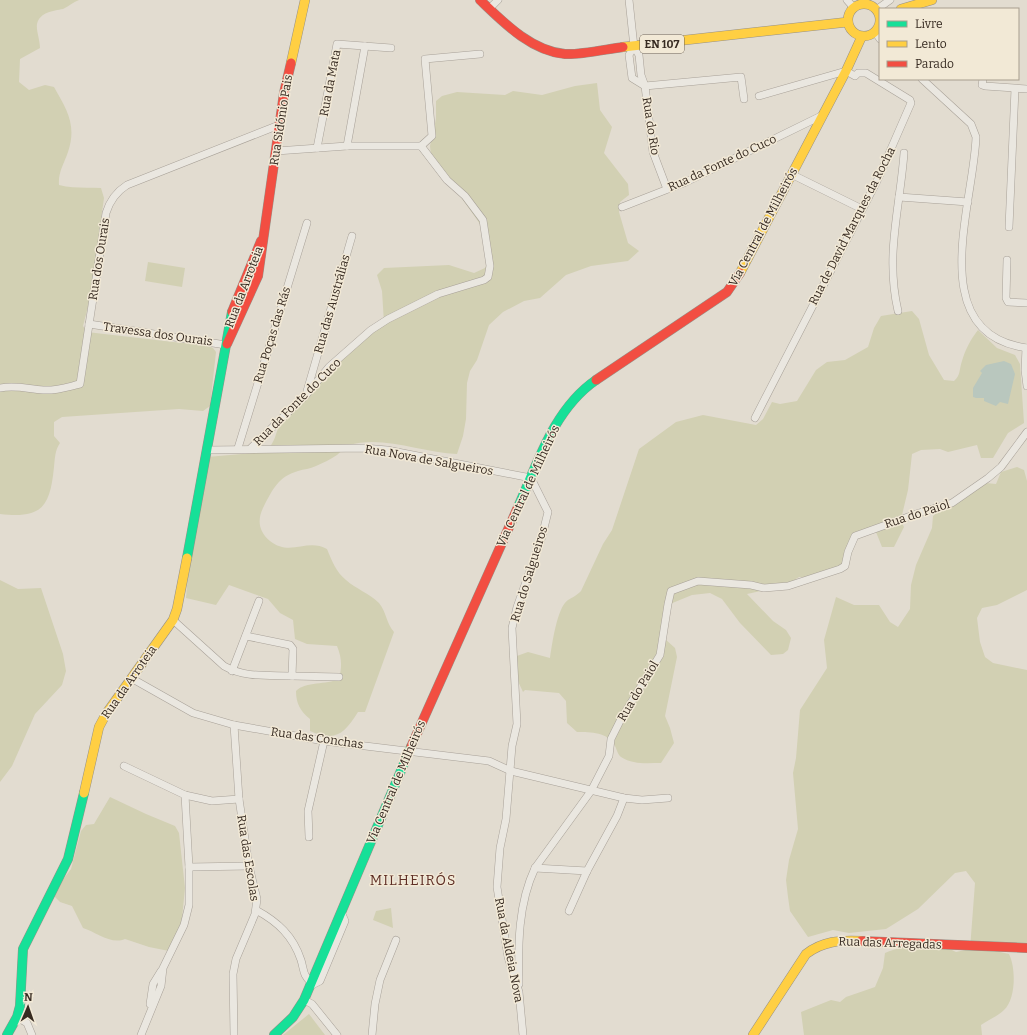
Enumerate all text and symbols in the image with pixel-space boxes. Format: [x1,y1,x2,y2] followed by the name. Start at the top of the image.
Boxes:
[879,8,1019,80] legend
[915,17,943,31] text: Livre
[640,35,684,53] road number: EN 107
[915,37,947,51] text: Lento
[317,48,343,118] street label: Rua da Mata
[915,57,954,71] text: Parado
[267,73,295,166] street label: Rua Sidónio Pais
[639,96,663,156] street label: Rua do Rio
[666,132,778,194] street label: Rua da Fonte do Cuco
[806,144,898,307] street label: Rua de David Marques da Rocha
[726,165,800,289] street label: Via Central de Milheirós
[86,217,112,301] street label: Rua dos Ourais
[222,244,266,330] street label: Rua da Arroteia
[311,253,353,355] street label: Rua das Austrálias
[251,285,293,385] street label: Rua Poças das Rás
[102,319,214,349] street label: Travessa dos Ourais
[250,355,344,449] street label: Rua da Fonte do Cuco
[494,423,562,549] street label: Via Central de Milheirós
[364,442,495,478] street label: Rua Nova de Salgueiros
[883,497,952,531] street label: Rua do Paiol
[508,524,550,624] street label: Rua do Salgueiros
[99,642,160,721] street label: Rua da Arroteia
[615,658,662,724] street label: Rua do Paiol
[364,718,428,846] street label: Via Central de Milheirós
[270,725,364,751] street label: Rua das Conchas
[234,814,262,902] street label: Rua das Escolas
[370,871,456,889] district label: MILHEIRÓS
[492,896,526,1004] street label: Rua da Aldeia Nova
[838,934,942,952] street label: Rua das Arregadas
[8,987,48,1027] north arrow
[24,991,33,1004] text: N

